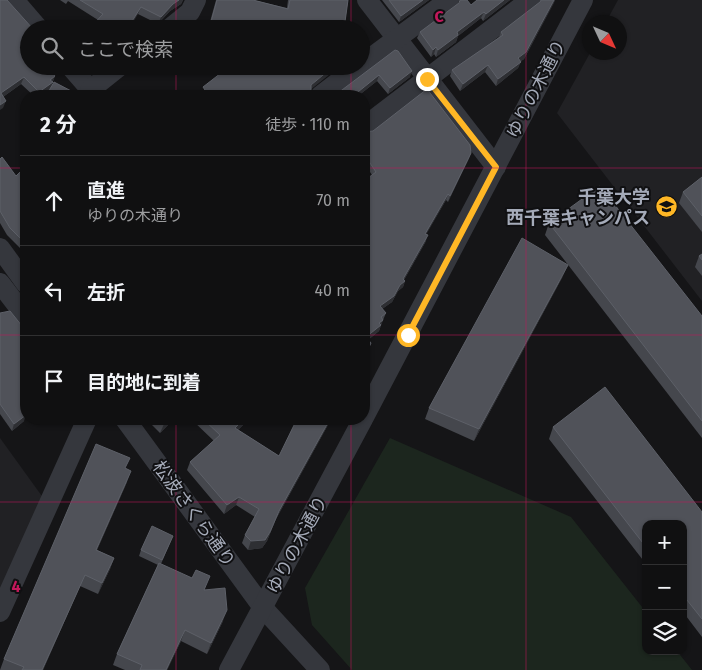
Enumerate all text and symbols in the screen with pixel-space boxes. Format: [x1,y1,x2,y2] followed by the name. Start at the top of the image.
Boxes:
[434,7,444,26] text: C
[582,15,627,60] north arrow
[20,20,370,75] search box
[38,34,66,62] icon: search
[502,36,570,142] street label: ゆりの木通り
[78,38,173,61] text: ここで検索
[416,68,439,91] route end
[40,112,77,138] text: 2 分
[265,115,350,134] text: 徒歩 · 110 m
[87,179,125,202] text: 直進
[506,186,650,229] place label: 千葉大学 西千葉キャンパス
[40,187,68,215] icon: ahead
[316,191,350,210] text: 70 m
[654,195,678,219] school or university icon: 千葉大学 西千葉キャンパス
[87,206,183,225] text: ゆりの木通り
[40,277,68,305] icon: left
[87,281,125,304] text: 左折
[315,281,350,300] text: 40 m
[397,324,420,347] route start
[40,367,68,395] icon: arrive
[87,371,201,394] text: 目的地に到着
[148,457,240,571] street label: 松波さくら通り
[262,492,332,598] street label: ゆりの木通り
[642,520,687,655] map controls
[642,520,687,565] button: +
[642,565,687,610] button: −
[11,577,21,596] text: 4
[642,610,687,655] button: layers

